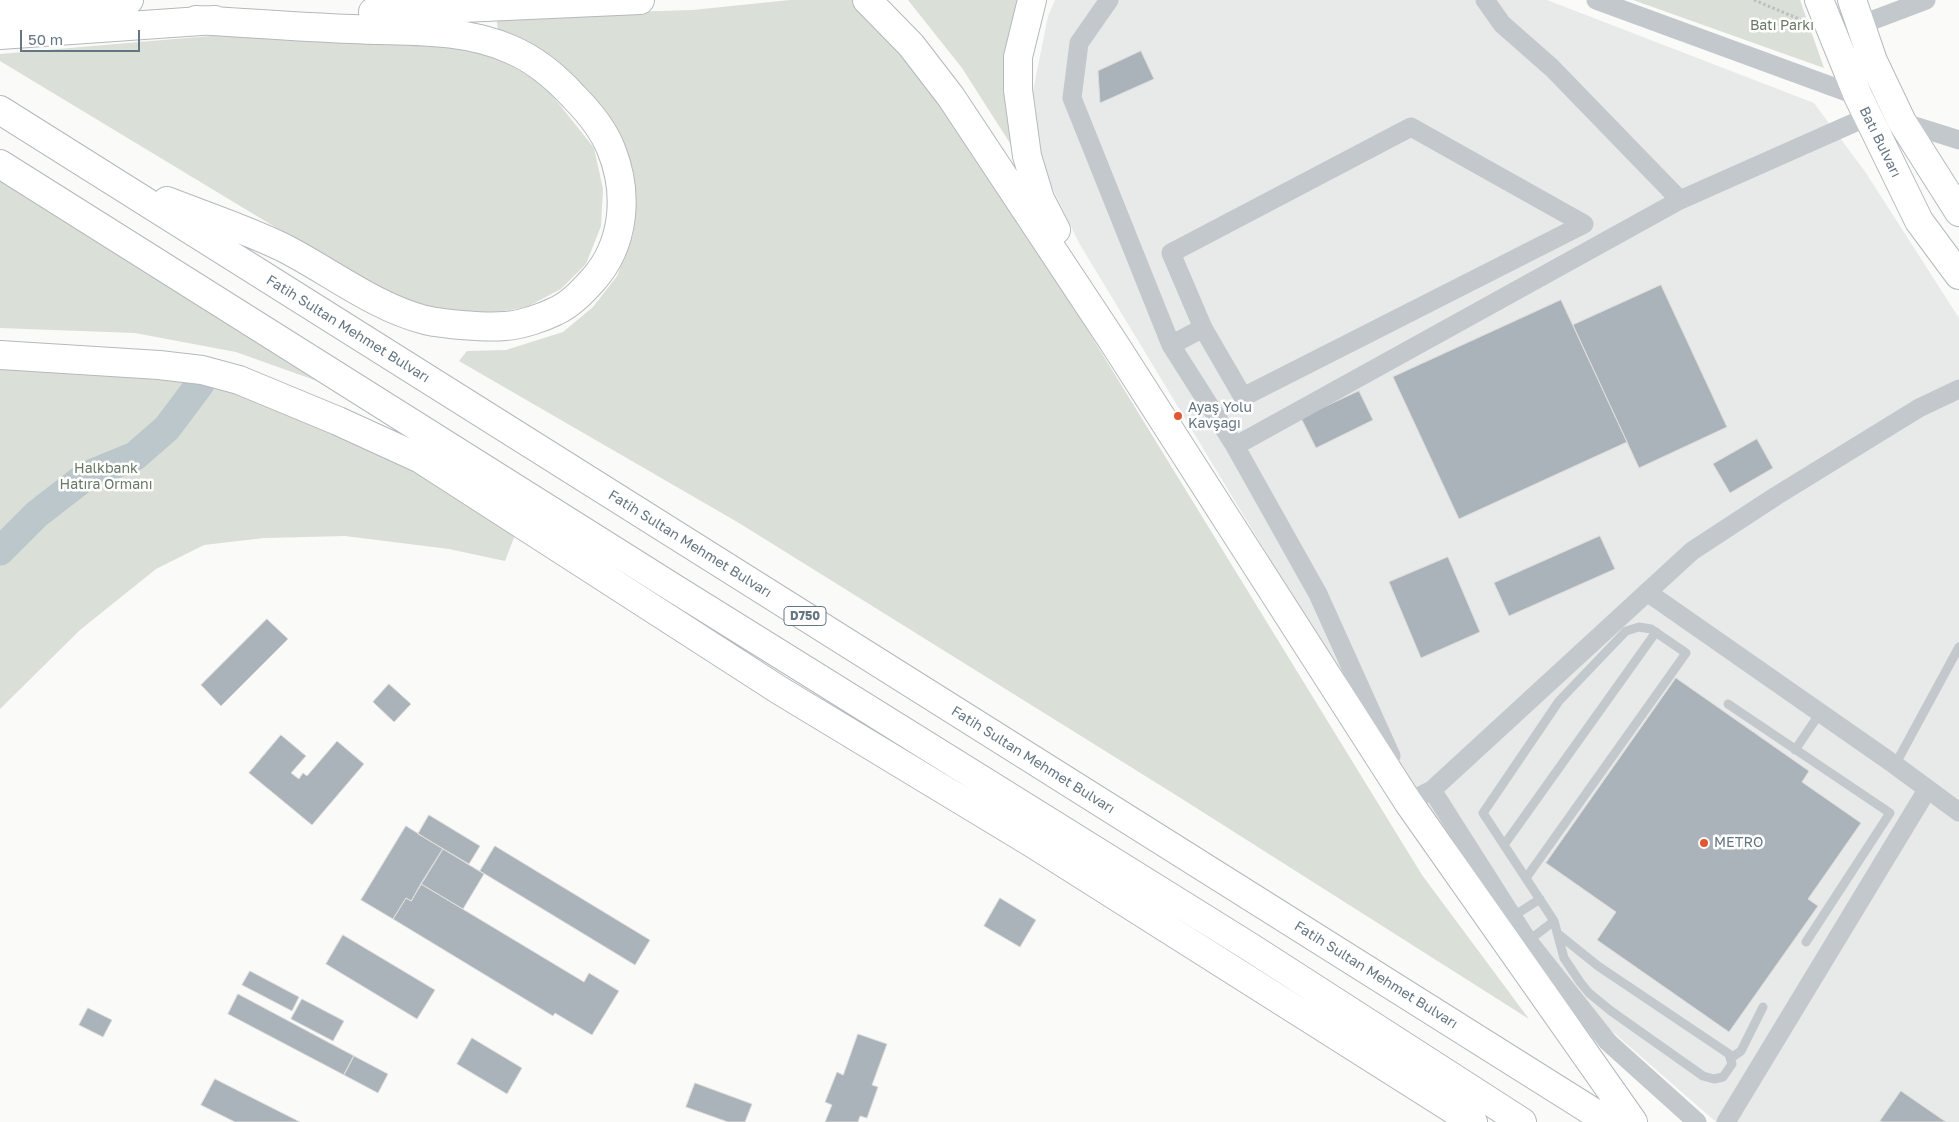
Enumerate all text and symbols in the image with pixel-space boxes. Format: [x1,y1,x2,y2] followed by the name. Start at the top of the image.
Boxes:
[1750,18,1814,34] park label: Batı Parkı
[22,20,142,52] scale bar
[28,30,63,48] text: 50 m
[1856,104,1904,180] street label: Batı Bulvarı
[263,272,433,386] street label: Fatih Sultan Mehmet Bulvarı
[1188,400,1252,432] place label: Ayaş Yolu Kavşağı
[1172,410,1184,422] marker: Ayaş Yolu Kavşağı
[60,461,152,494] park label: Halkbank Hatıra Ormanı
[605,487,775,601] street label: Fatih Sultan Mehmet Bulvarı
[784,606,826,626] road number: D750
[948,703,1118,817] street label: Fatih Sultan Mehmet Bulvarı
[1714,835,1763,851] place label: METRO
[1698,837,1710,849] marker: METRO
[1291,918,1461,1032] street label: Fatih Sultan Mehmet Bulvarı

